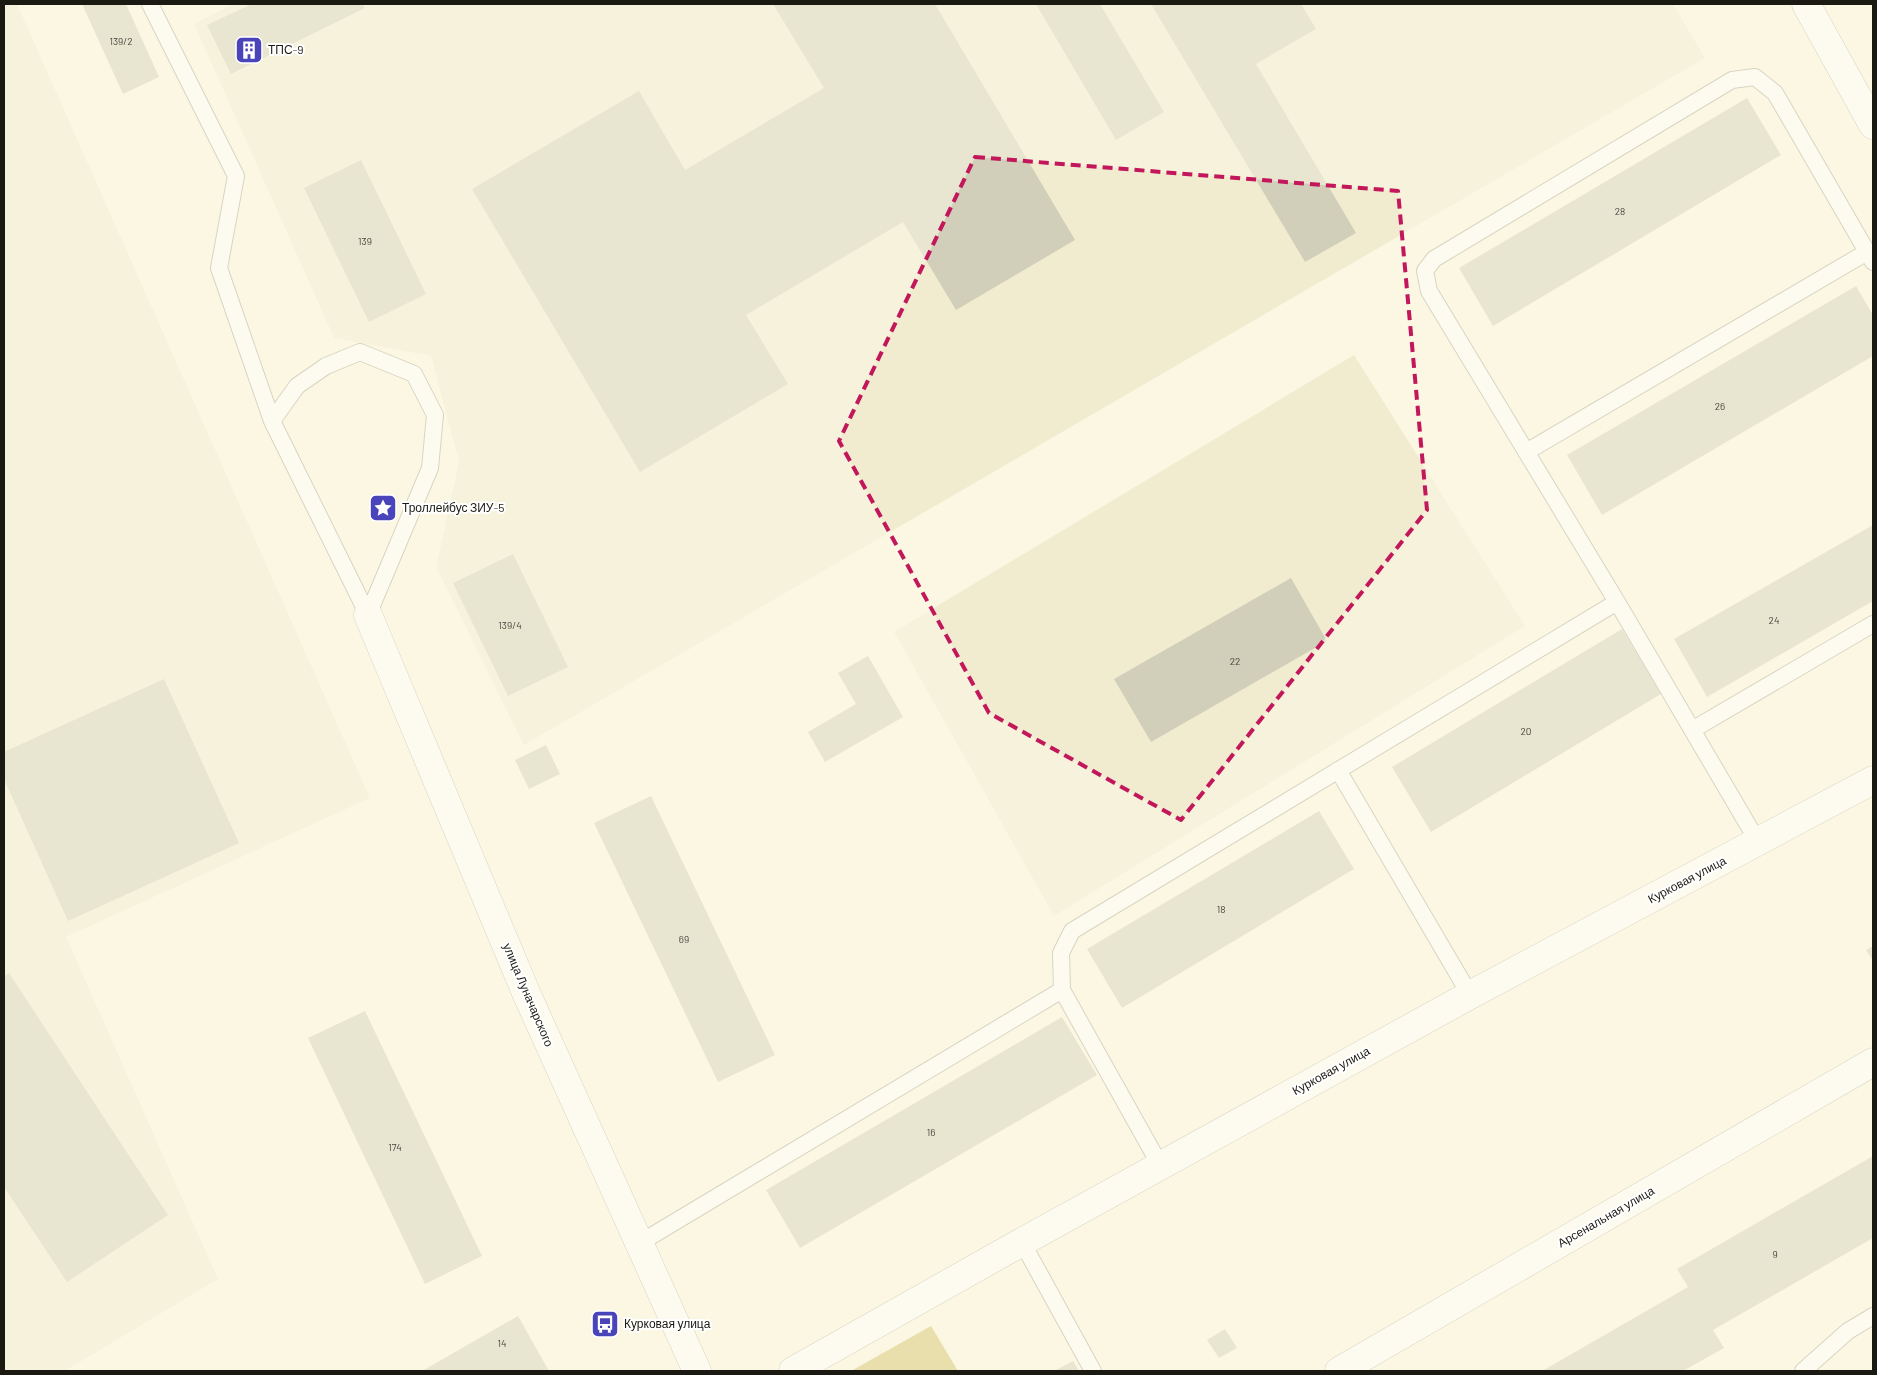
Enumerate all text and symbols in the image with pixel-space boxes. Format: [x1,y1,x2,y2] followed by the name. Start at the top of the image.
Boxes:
[109,35,133,47] house number: 139/2
[234,35,264,65] building icon: ТПС-9
[268,42,304,56] place label: ТПС-9
[1615,205,1625,217] house number: 28
[358,235,372,247] house number: 139
[1715,400,1725,412] house number: 26
[368,493,398,523] place icon: Троллейбус ЗИУ-5
[402,500,504,515] place label: Троллейбус ЗИУ-5
[1769,614,1779,626] house number: 24
[498,619,522,631] house number: 139/4
[1230,655,1240,667] house number: 22
[1520,725,1532,737] house number: 20
[1645,853,1729,906] street label: Курковая улица
[1217,903,1225,915] house number: 18
[679,933,689,945] house number: 69
[500,941,557,1049] street label: улица Луначарского
[1289,1043,1372,1098] street label: Курковая улица
[927,1126,935,1138] house number: 16
[388,1141,402,1153] house number: 174
[1555,1183,1657,1250] street label: Арсенальная улица
[1772,1248,1778,1260] house number: 9
[590,1309,620,1339] bus stop icon: Курковая улица
[624,1316,711,1331] place label: Курковая улица
[497,1337,507,1349] house number: 14

